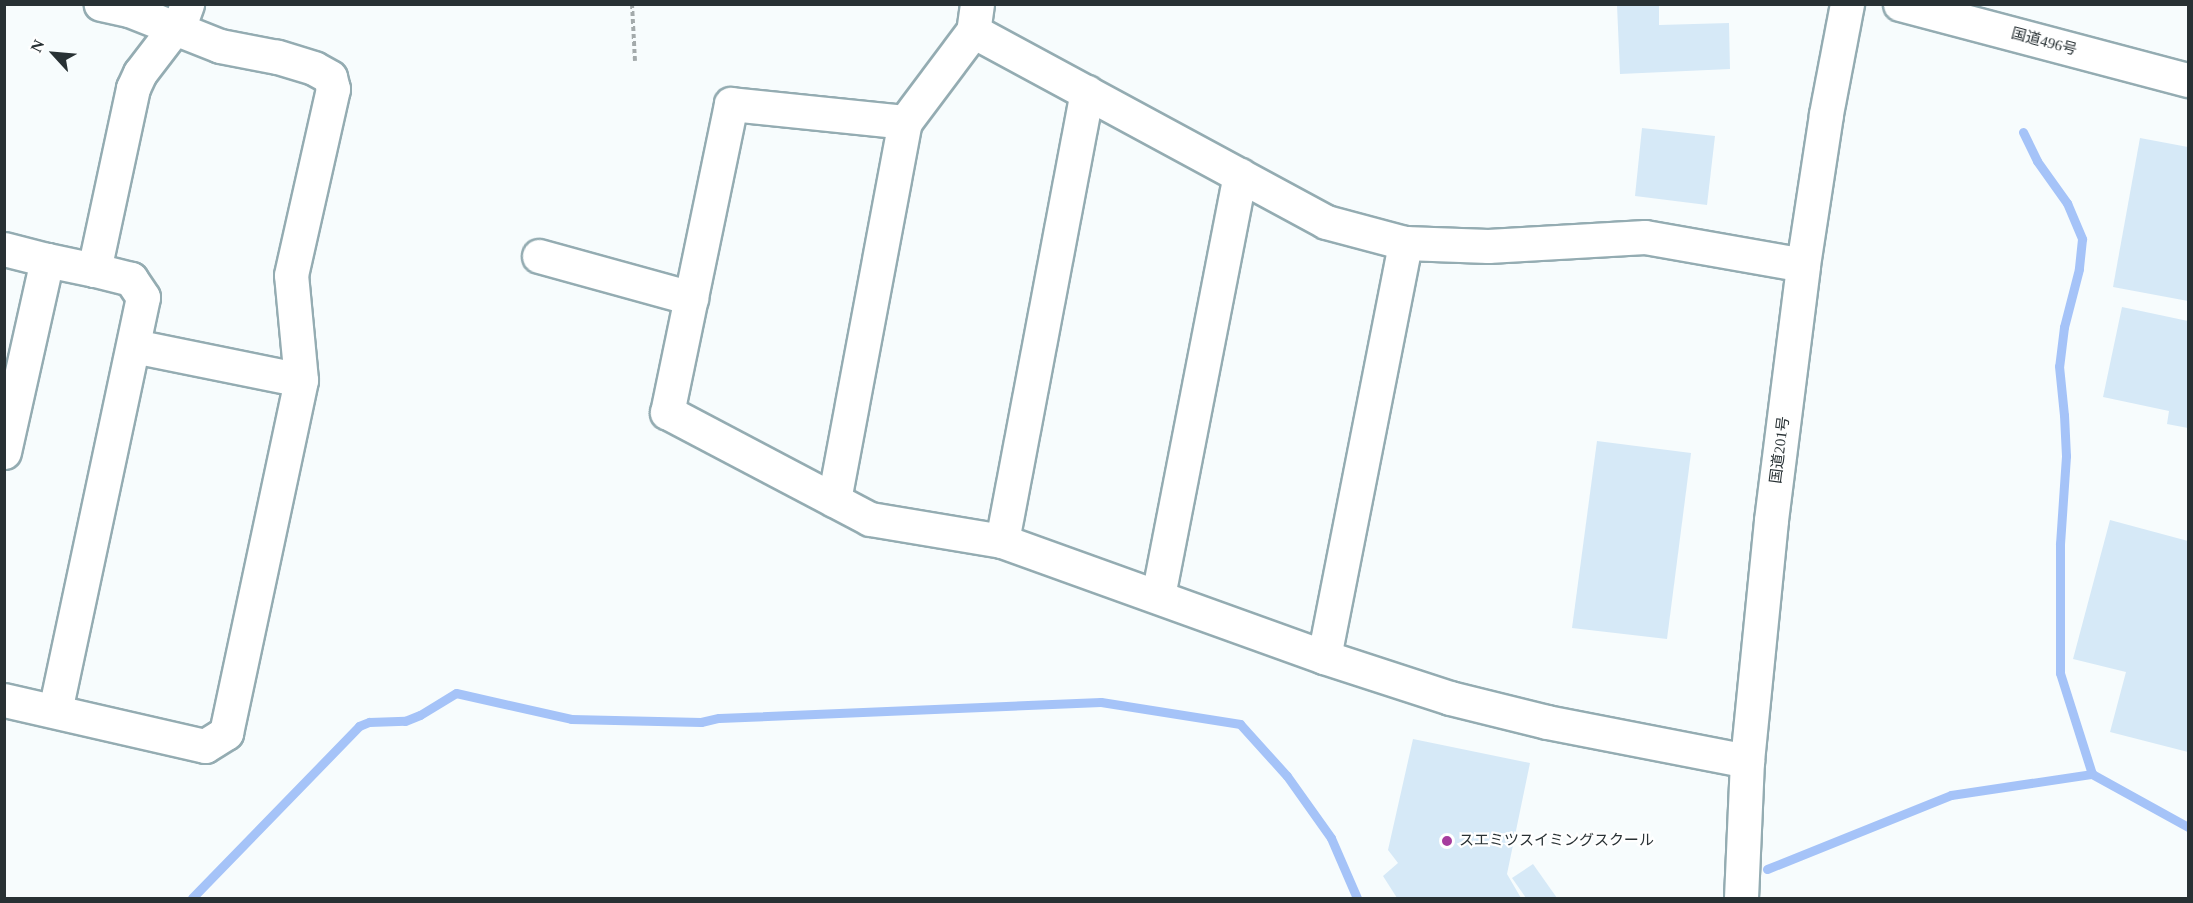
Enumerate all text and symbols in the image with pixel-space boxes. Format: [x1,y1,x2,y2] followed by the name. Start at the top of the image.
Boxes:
[24,24,84,84] north arrow
[2009,25,2079,59] street label: 国道496号
[27,37,48,55] text: N
[1767,415,1793,485] street label: 国道201号
[1459,832,1654,850] place label: スエミツスイミングスクール
[1440,834,1454,848] marker: スエミツスイミングスクール

